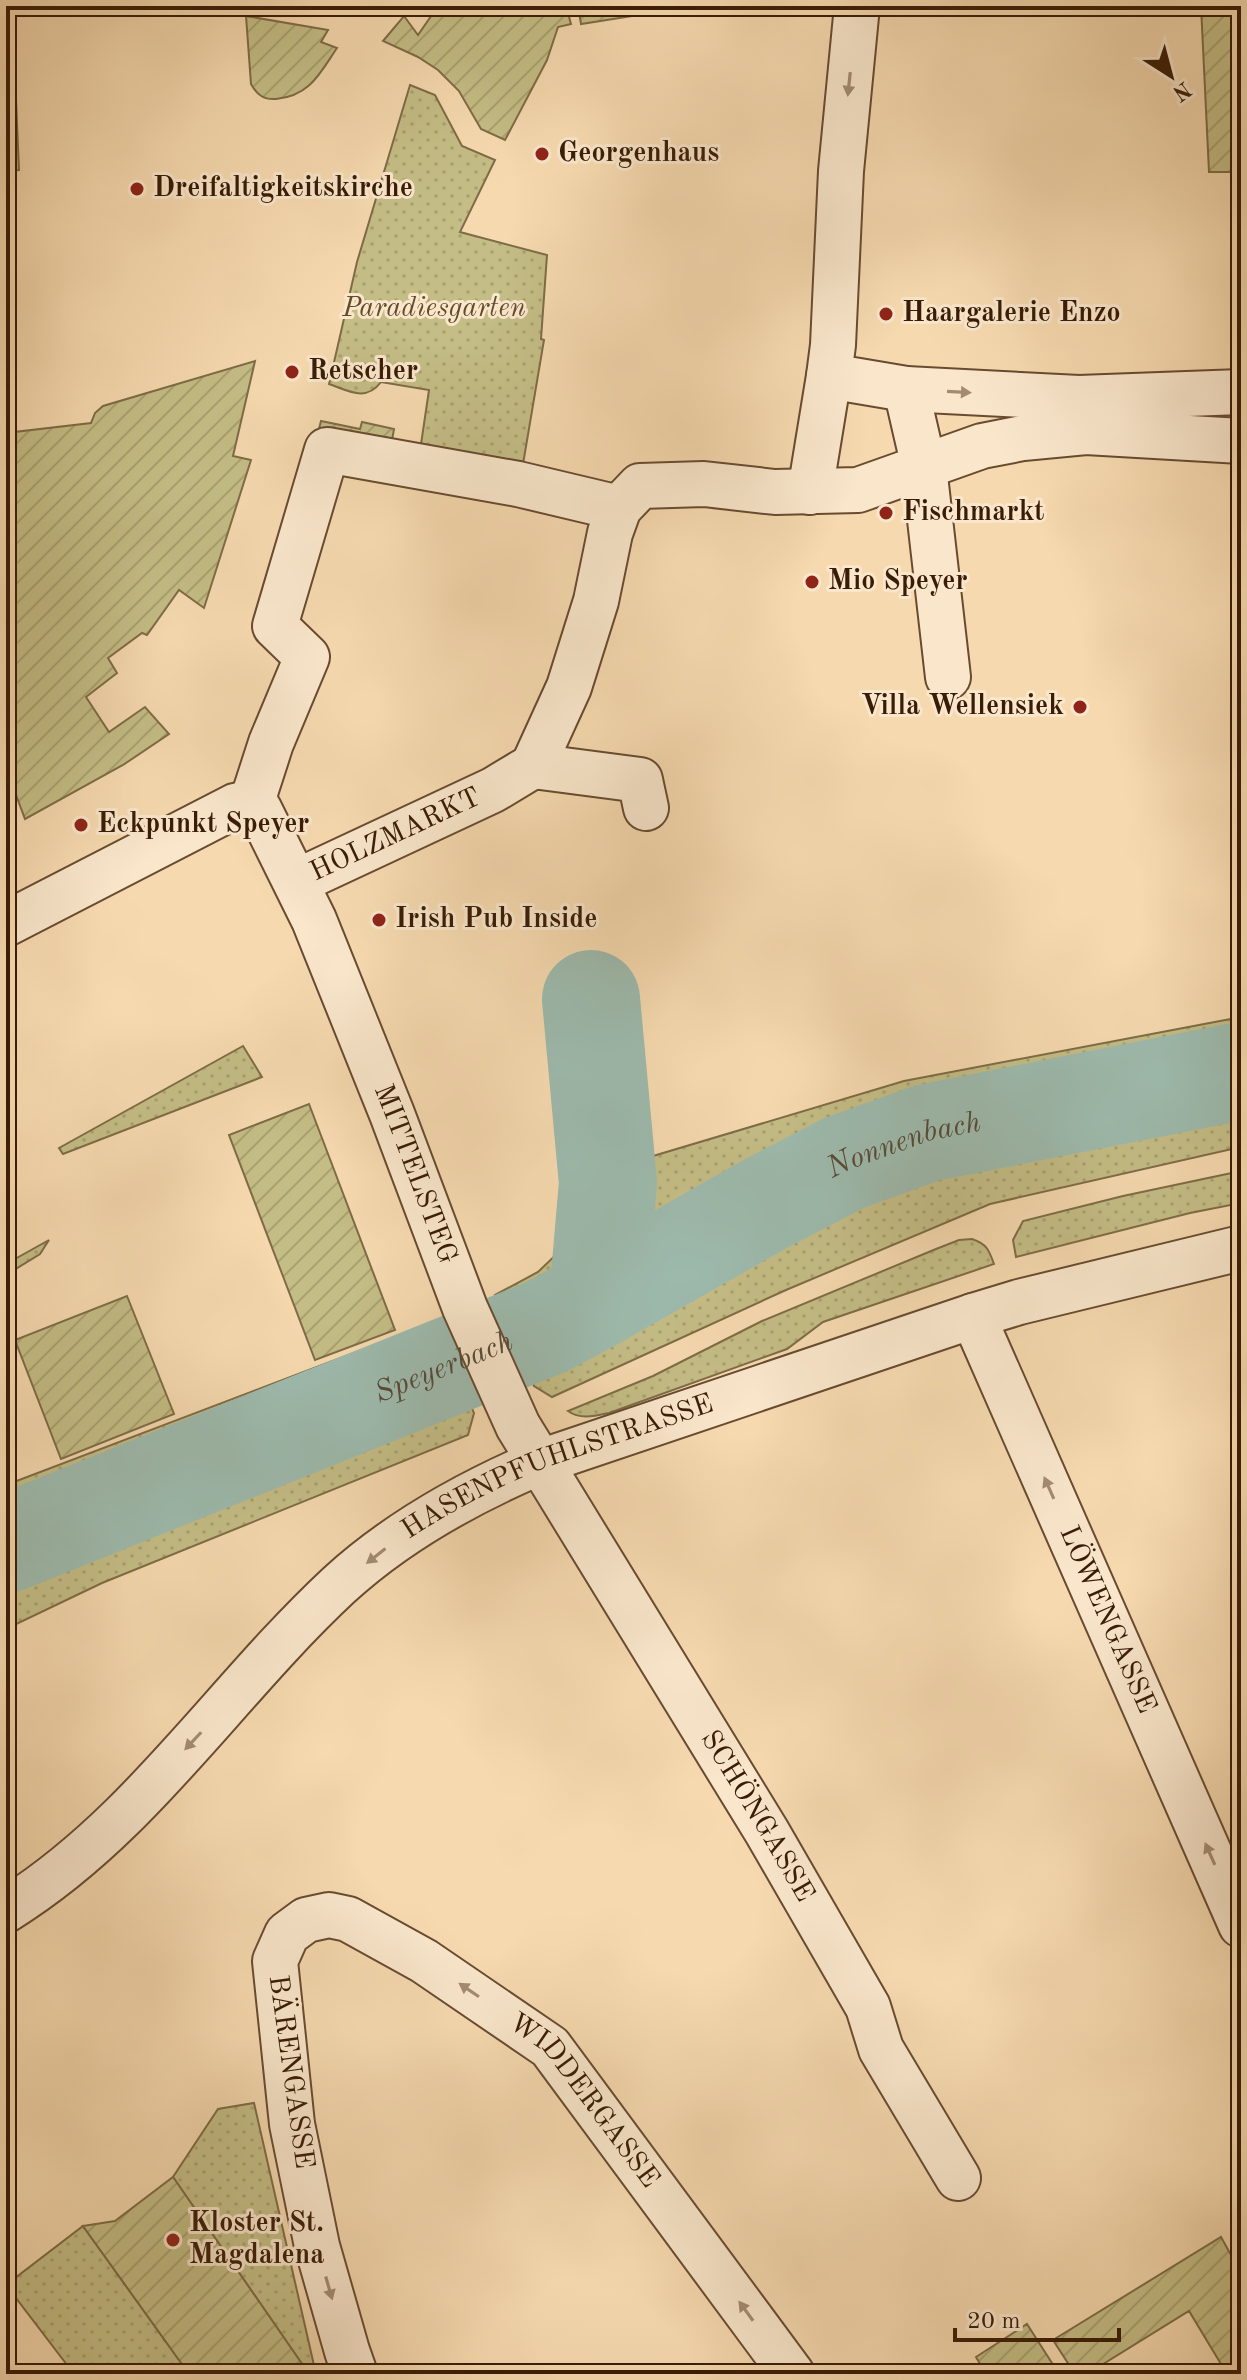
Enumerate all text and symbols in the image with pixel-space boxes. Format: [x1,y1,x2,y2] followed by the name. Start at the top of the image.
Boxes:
[1131,36,1211,116] north arrow
[843,72,856,97] one-way arrow
[1168,77,1195,105] text: N
[558,140,719,168] place label: Georgenhaus
[533,145,551,163] marker: Georgenhaus
[153,175,413,203] place label: Dreifaltigkeitskirche
[128,180,146,198] marker: Dreifaltigkeitskirche
[341,295,526,323] park label: Paradiesgarten
[902,300,1121,328] place label: Haargalerie Enzo
[877,305,895,323] marker: Haargalerie Enzo
[308,358,418,386] place label: Retscher
[283,363,301,381] marker: Retscher
[947,386,972,399] one-way arrow
[902,499,1045,527] place label: Fischmarkt
[877,504,895,522] marker: Fischmarkt
[828,568,968,596] place label: Mio Speyer
[803,573,821,591] marker: Mio Speyer
[861,693,1064,721] place label: Villa Wellensiek
[1071,698,1089,716] marker: Villa Wellensiek
[306,784,485,887] street label: HOLZMARKT
[97,811,310,839] place label: Eckpunkt Speyer
[72,816,90,834] marker: Eckpunkt Speyer
[395,906,598,934] place label: Irish Pub Inside
[370,911,388,929] marker: Irish Pub Inside
[368,1081,461,1268] street label: MITTELSTEG
[821,1108,983,1185] water label: Nonnenbach
[370,1327,517,1409] water label: Speyerbach
[397,1391,717,1545] street label: HASENPFUHLSTRASSE
[1043,1476,1056,1499] one-way arrow
[1053,1522,1160,1718] street label: LÖWENGASSE
[366,1547,386,1564] one-way arrow
[695,1726,818,1907] street label: SCHÖNGASSE
[185,1731,203,1750] one-way arrow
[1203,1842,1216,1866] one-way arrow
[263,1973,321,2171] street label: BÄRENGASSE
[458,1984,480,1998] one-way arrow
[503,2009,664,2194] street label: WIDDERGASSE
[189,2210,325,2270] place label: Kloster St. Magdalena
[164,2231,182,2249] marker: Kloster St. Magdalena
[323,2277,336,2301] one-way arrow
[955,2292,1119,2342] scale bar
[738,2300,754,2322] one-way arrow
[967,2310,1021,2334] text: 20 m

